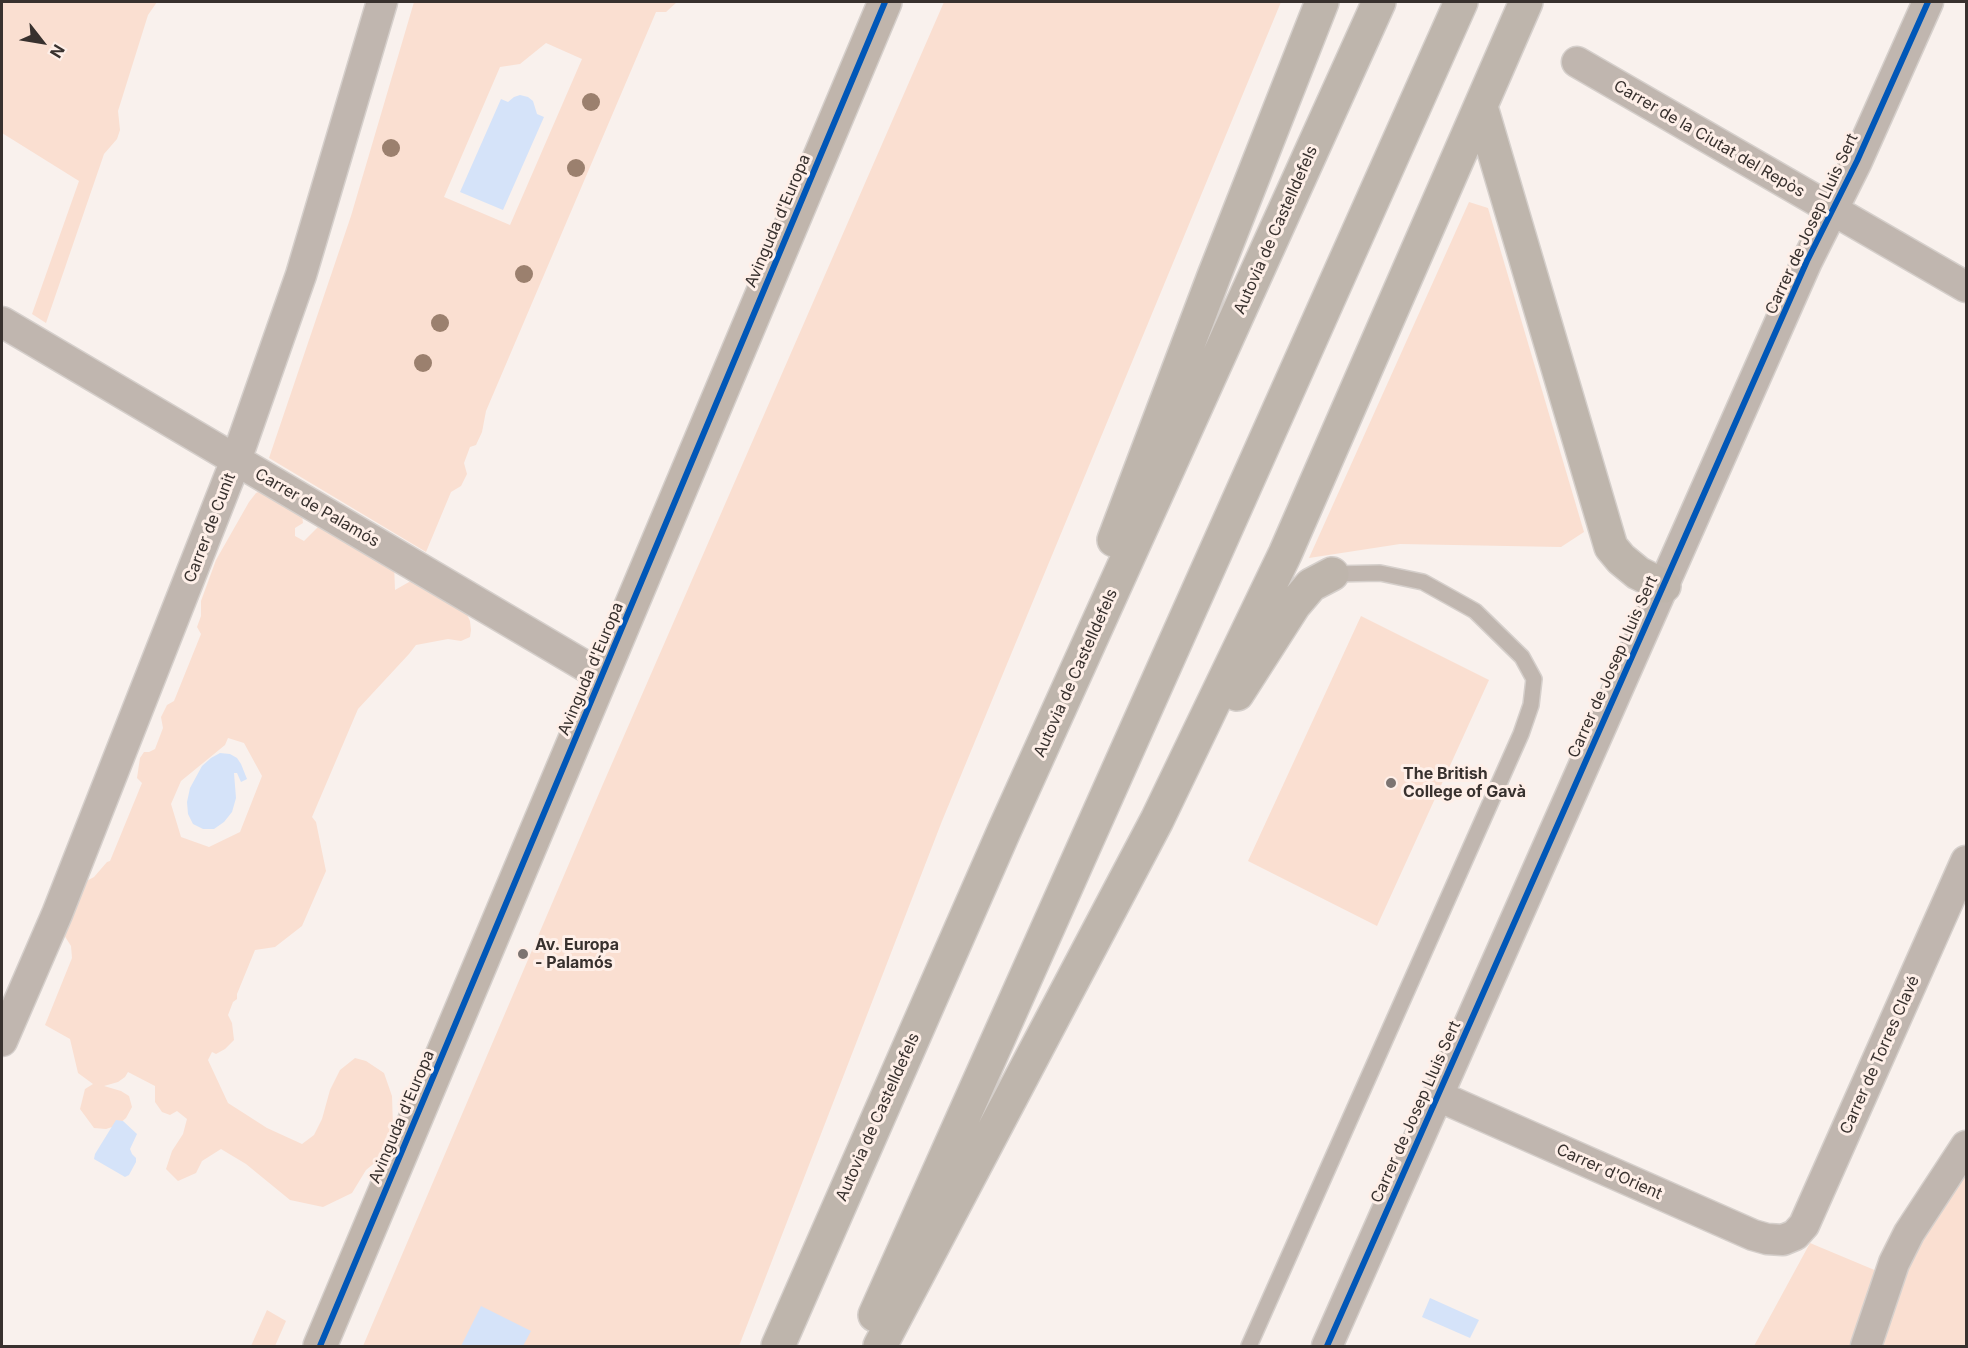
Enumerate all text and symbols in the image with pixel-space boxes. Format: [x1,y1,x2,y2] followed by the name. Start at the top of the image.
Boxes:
[12,12,72,72] north arrow
[46,41,69,62] text: N
[1610,76,1808,202] street label: Carrer de la Ciutat del Repòs
[1762,131,1862,317] street label: Carrer de Josep Lluis Sert
[1230,143,1322,317] street label: Autovia de Castelldefels
[741,152,815,290] street label: Avinguda d'Europa
[251,465,383,551] street label: Carrer de Palamós
[180,470,240,586] street label: Carrer de Cunit
[1564,573,1662,761] street label: Carrer de Josep Lluis Sert
[1030,586,1122,760] street label: Autovia de Castelldefels
[554,600,628,738] street label: Avinguda d'Europa
[1403,764,1526,802] place label: The British College of Gavà
[1384,776,1398,790] marker: The British College of Gavà
[535,935,619,973] place label: Av. Europa - Palamós
[516,947,530,961] marker: Av. Europa - Palamós
[1836,973,1924,1137] street label: Carrer de Torres Clavé
[1367,1018,1465,1206] street label: Carrer de Josep Lluis Sert
[832,1030,924,1204] street label: Autovia de Castelldefels
[365,1048,439,1186] street label: Avinguda d'Europa
[1553,1140,1665,1204] street label: Carrer d'Orient

